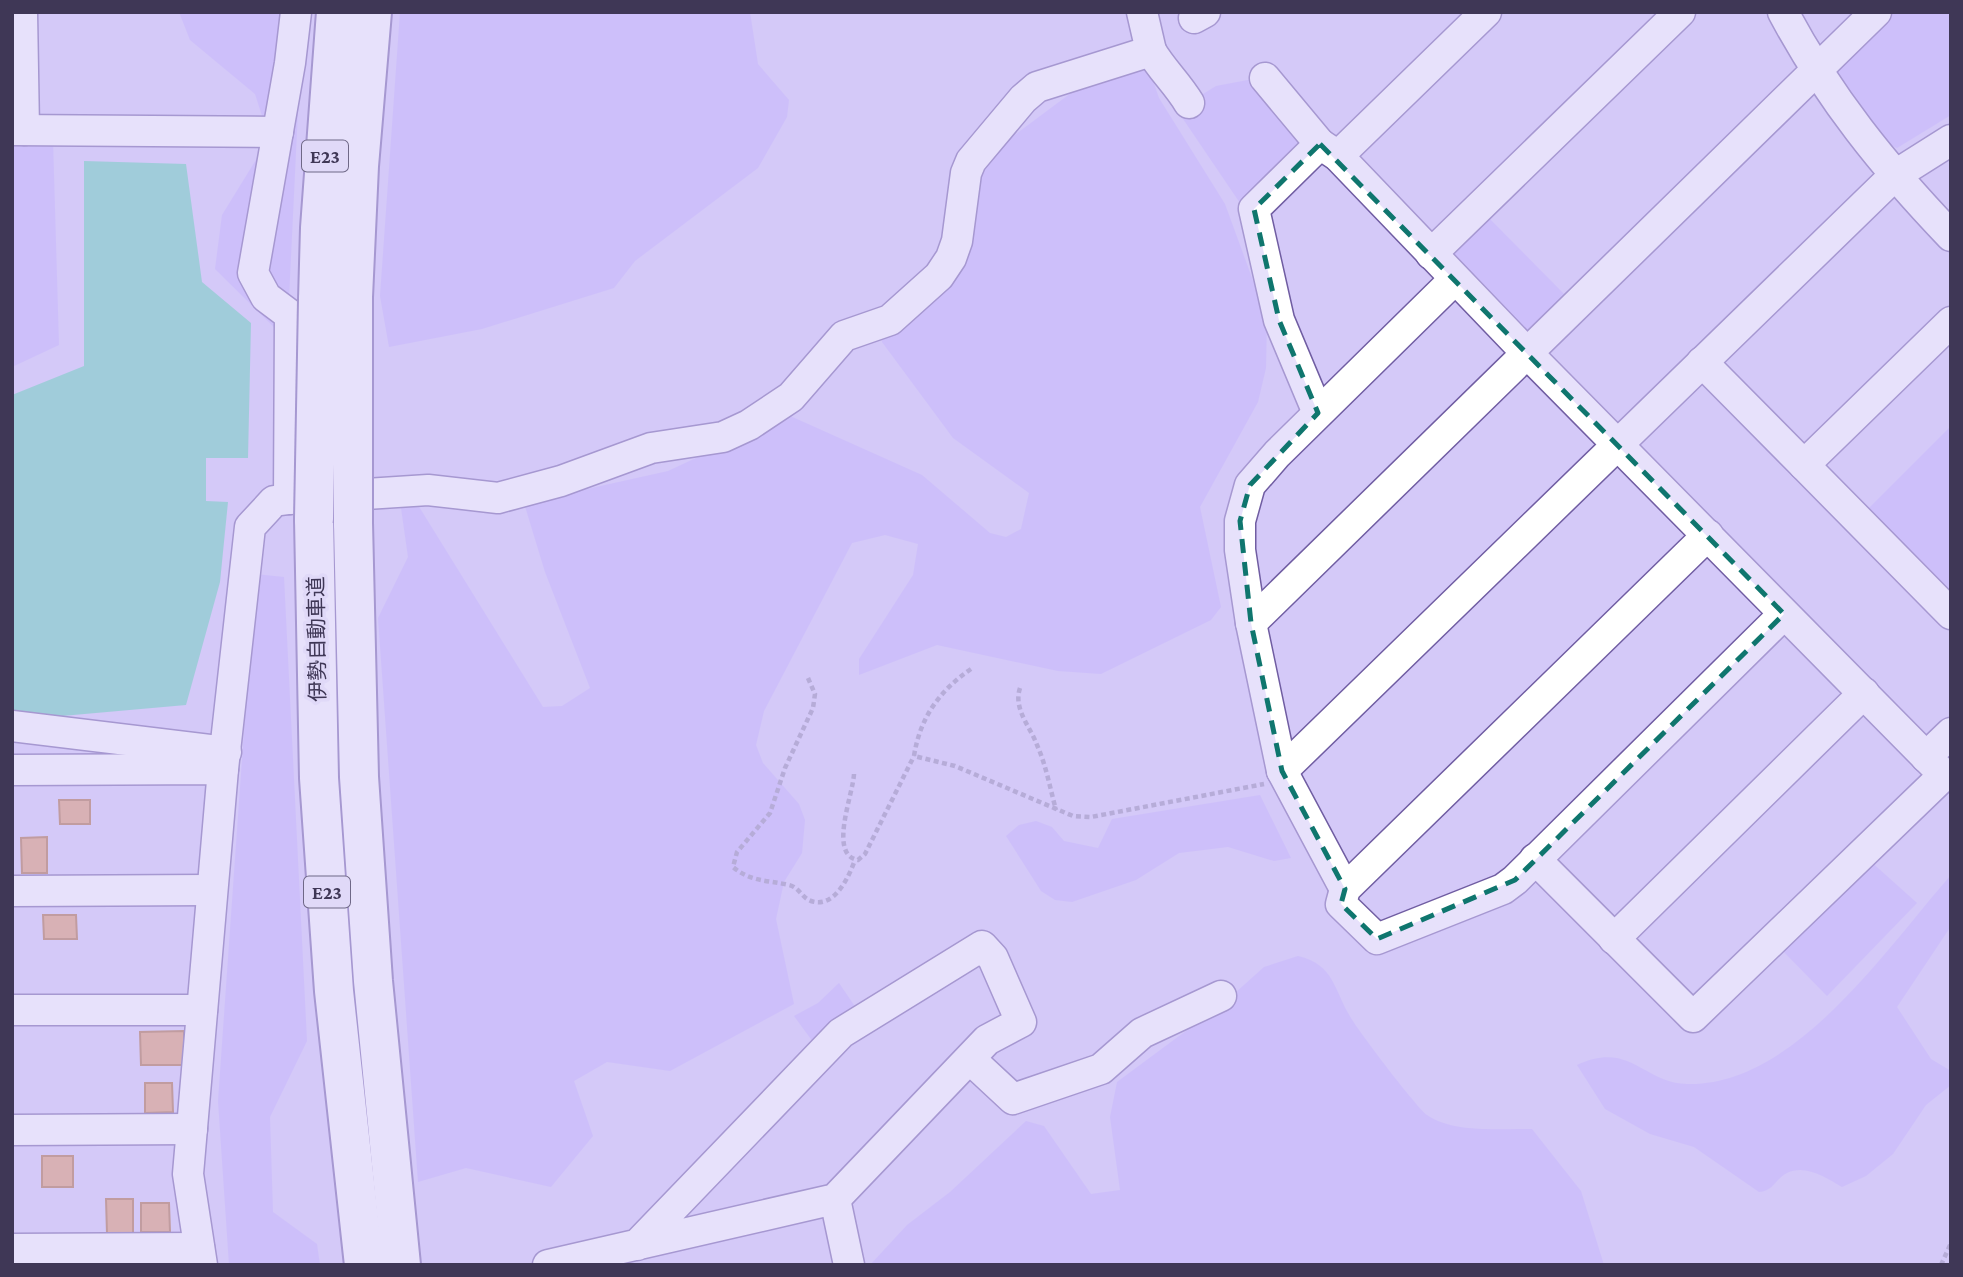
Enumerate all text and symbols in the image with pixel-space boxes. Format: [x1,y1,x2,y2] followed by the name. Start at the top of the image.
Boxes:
[302,140,348,172] road number: E23
[304,576,330,702] street label: 伊勢自動車道
[304,876,350,908] road number: E23

